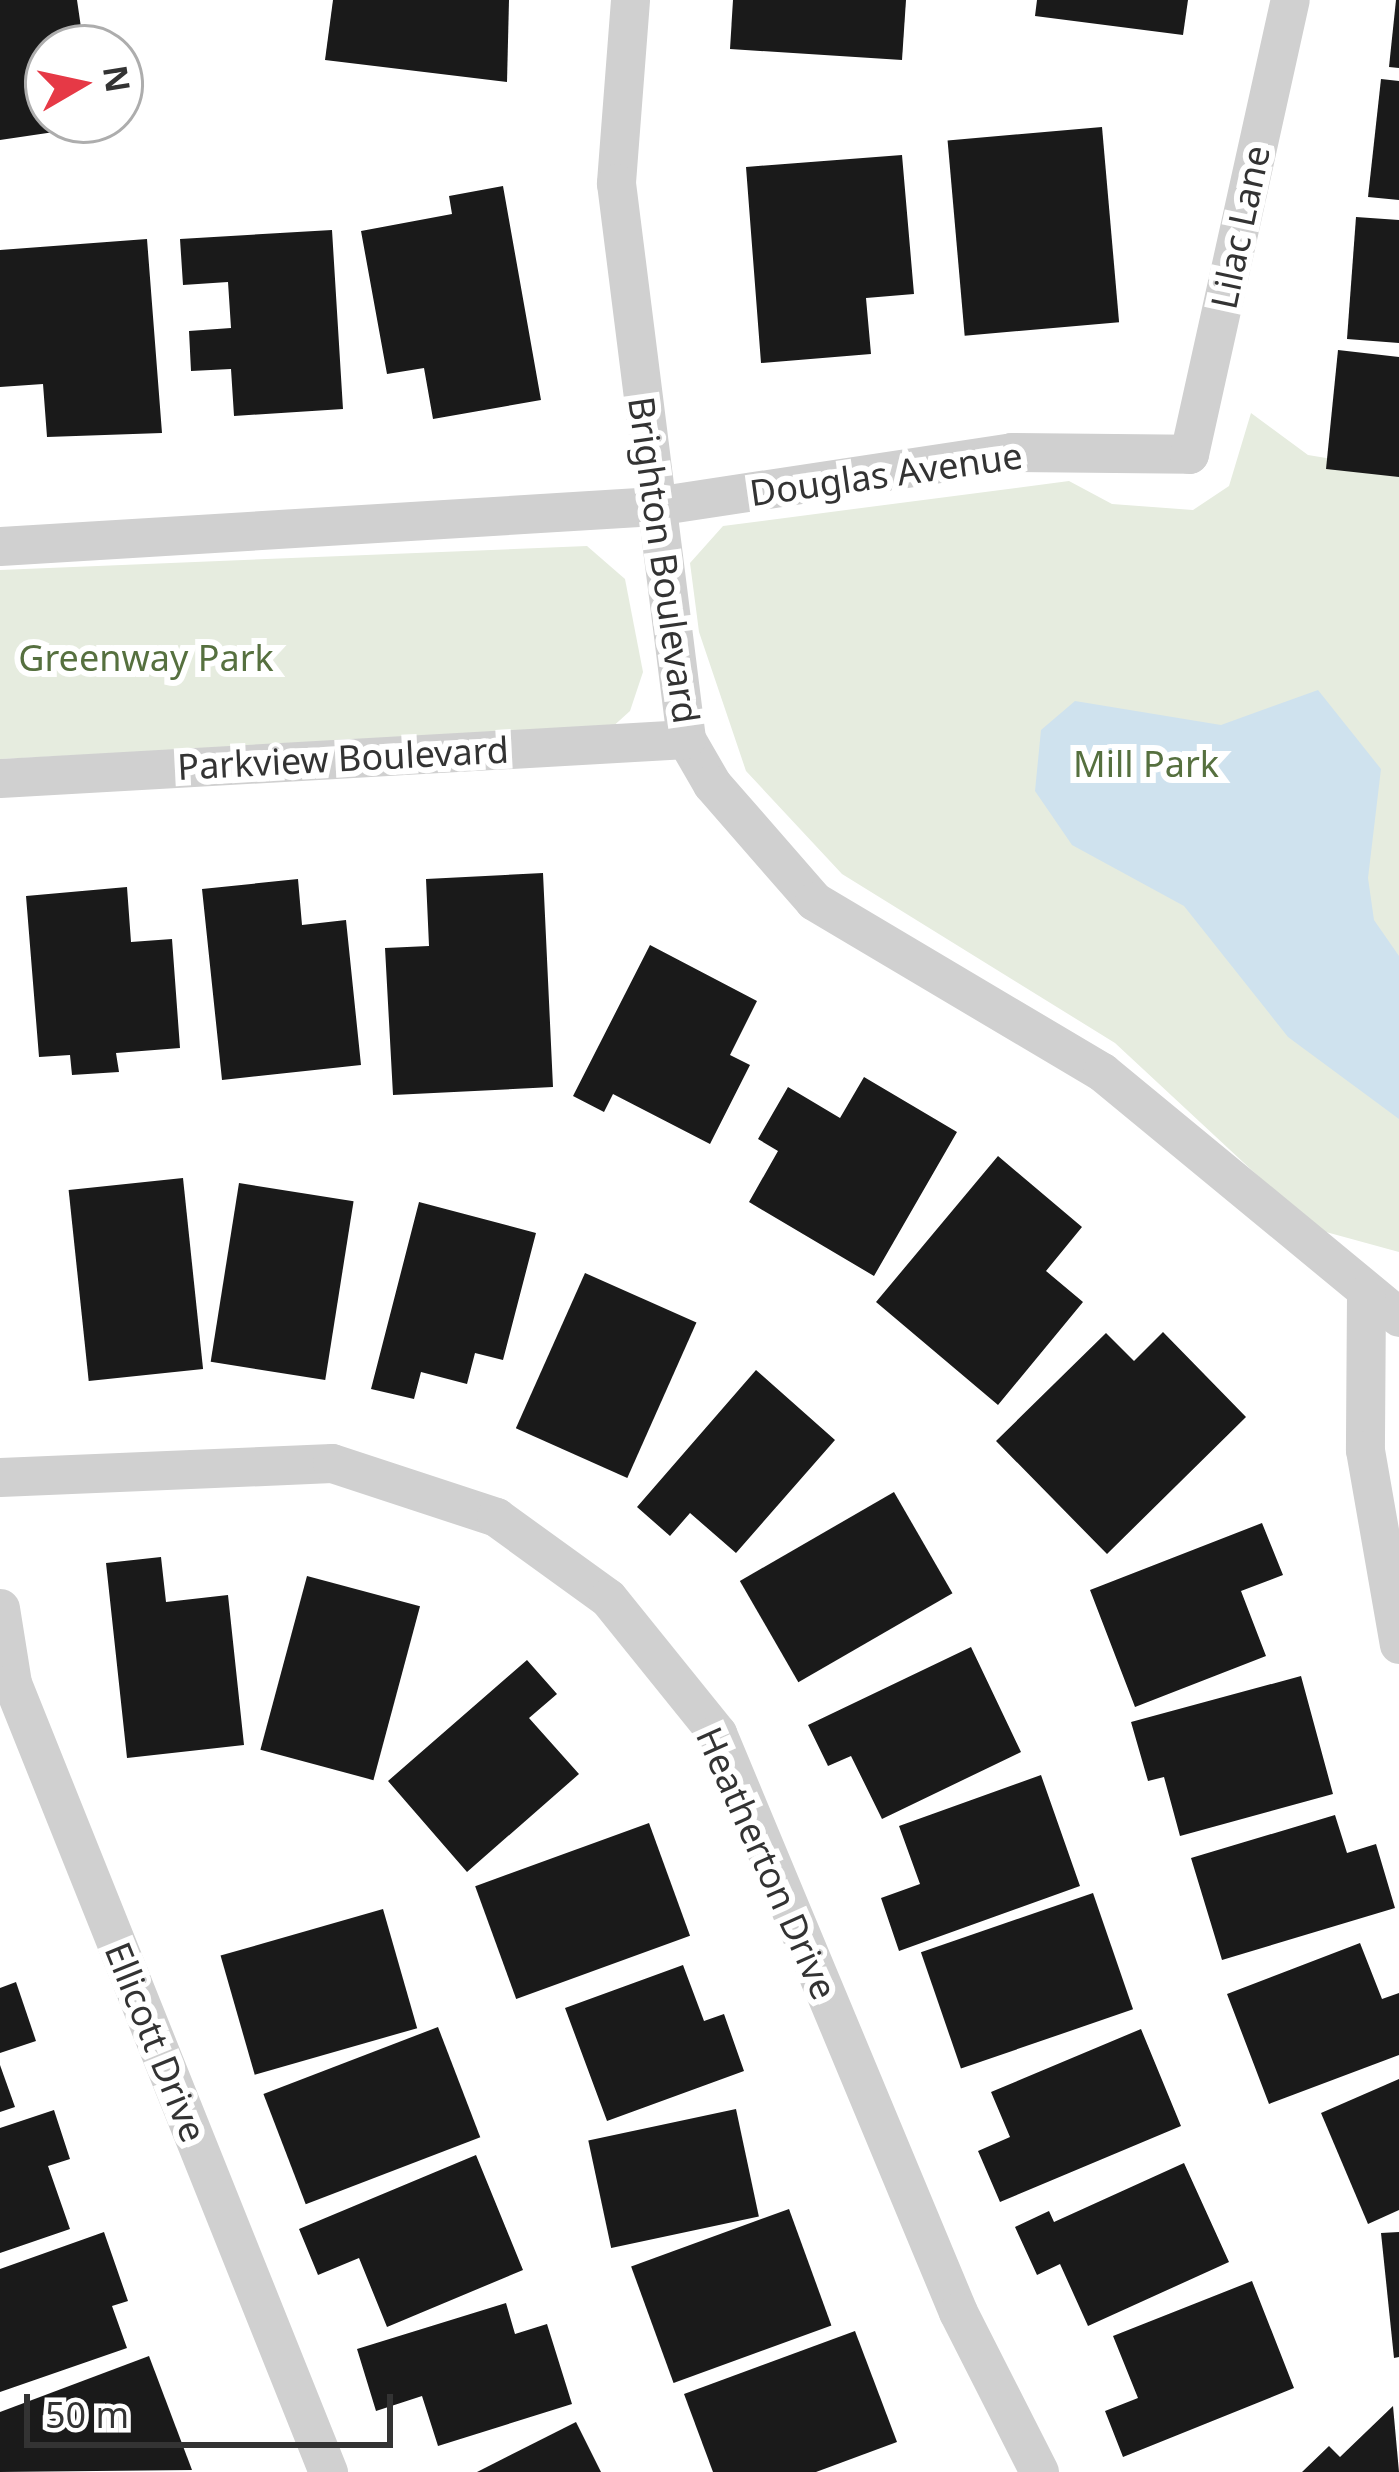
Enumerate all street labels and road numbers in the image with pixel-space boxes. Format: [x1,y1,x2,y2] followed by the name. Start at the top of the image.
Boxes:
[1202,141,1278,313] street label: Lilac Lane
[620,394,708,726] street label: Brighton Boulevard
[747,433,1025,515] street label: Douglas Avenue
[176,728,510,788] street label: Parkview Boulevard
[688,1720,846,2006] street label: Heatherton Drive
[96,1936,216,2148] street label: Ellicott Drive

